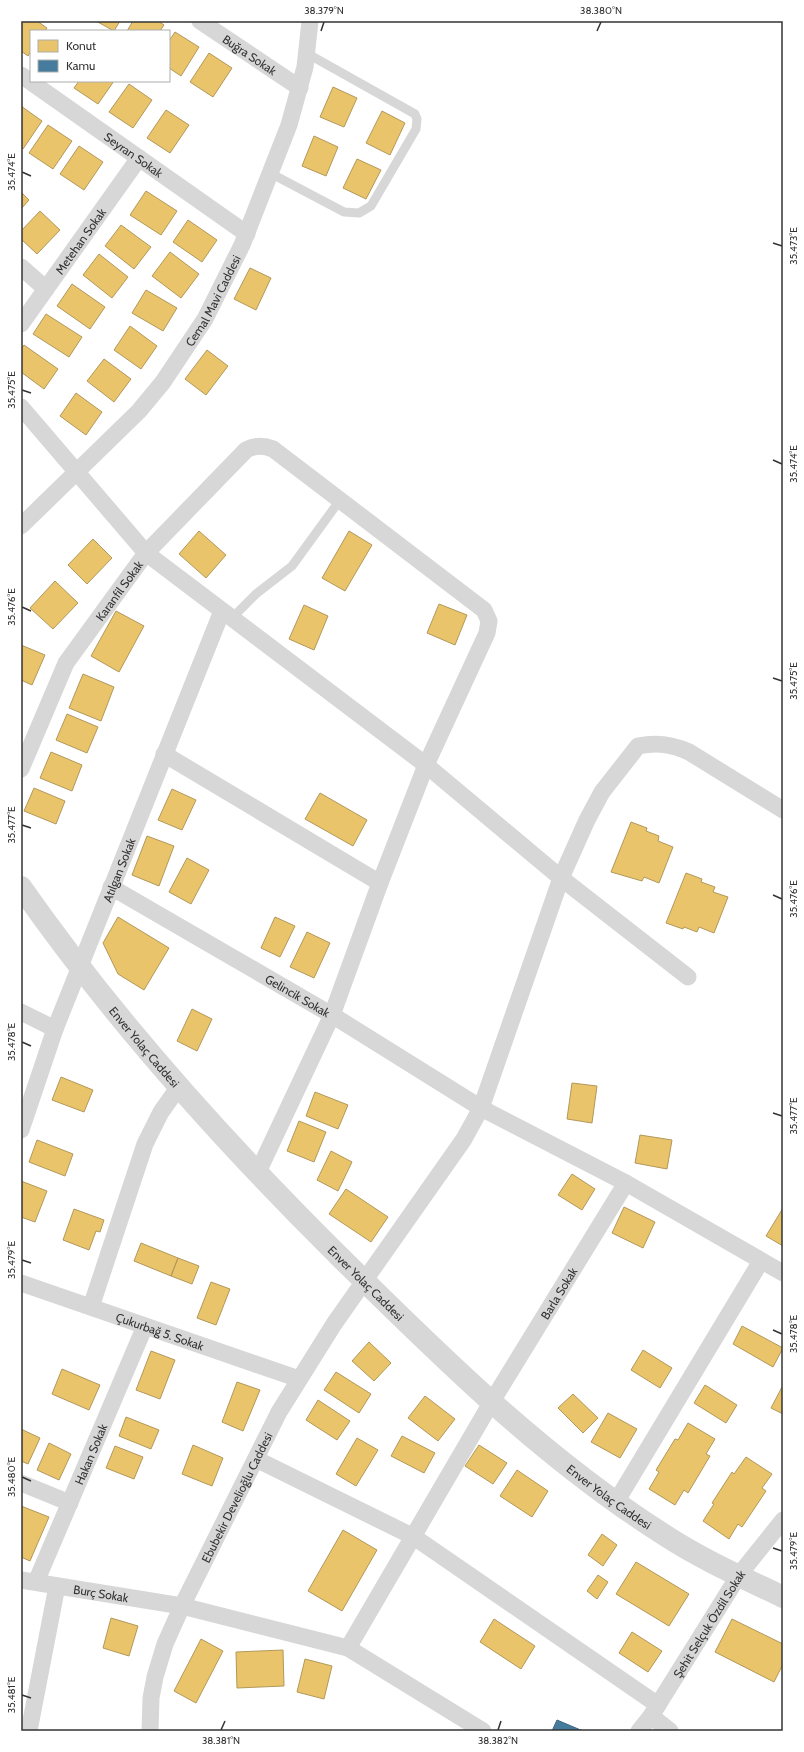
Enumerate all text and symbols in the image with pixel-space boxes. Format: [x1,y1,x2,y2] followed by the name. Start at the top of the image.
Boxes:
[304,4,344,17] text: 38.379°N
[580,4,622,17] text: 38.380°N
[30,30,170,82] legend
[220,31,280,78] street label: Buğra Sokak
[66,38,96,53] text: Konut
[66,58,95,73] text: Kamu
[102,129,167,181] street label: Seyran Sokak
[5,153,18,191] text: 35.474°E
[51,204,109,277] street label: Metehan Sokak
[787,227,800,265] text: 35.473°E
[182,252,243,349] street label: Cemal Mavi Caddesi
[5,371,18,409] text: 35.475°E
[787,445,800,483] text: 35.474°E
[92,557,146,623] street label: Karanfil Sokak
[5,588,18,626] text: 35.476°E
[787,662,800,700] text: 35.475°E
[5,806,18,844] text: 35.477°E
[99,835,138,904] street label: Atılgan Sokak
[787,880,800,918] text: 35.476°E
[263,971,334,1020] street label: Gelincik Sokak
[106,1003,183,1090] street label: Enver Yolaç Caddesi
[5,1022,18,1061] text: 35.478°E
[787,1097,800,1135] text: 35.477°E
[5,1241,18,1279] text: 35.479°E
[325,1242,407,1324] street label: Enver Yolaç Caddesi
[537,1264,580,1322] street label: Barla Sokak
[114,1309,206,1353] street label: Çukurbağ 5. Sokak
[787,1314,800,1353] text: 35.478°E
[71,1421,110,1487] street label: Hakan Sokak
[198,1430,275,1565] street label: Ebubekir Develioğlu Caddesi
[5,1456,18,1497] text: 35.480°E
[564,1461,654,1532] street label: Enver Yolaç Caddesi
[787,1532,800,1570] text: 35.479°E
[669,1566,748,1680] street label: Şehit Selçuk Özdil Sokak
[72,1581,130,1605] street label: Burç Sokak
[5,1676,18,1713] text: 35.481°E
[202,1734,240,1747] text: 38.381°N
[478,1734,518,1747] text: 38.382°N

